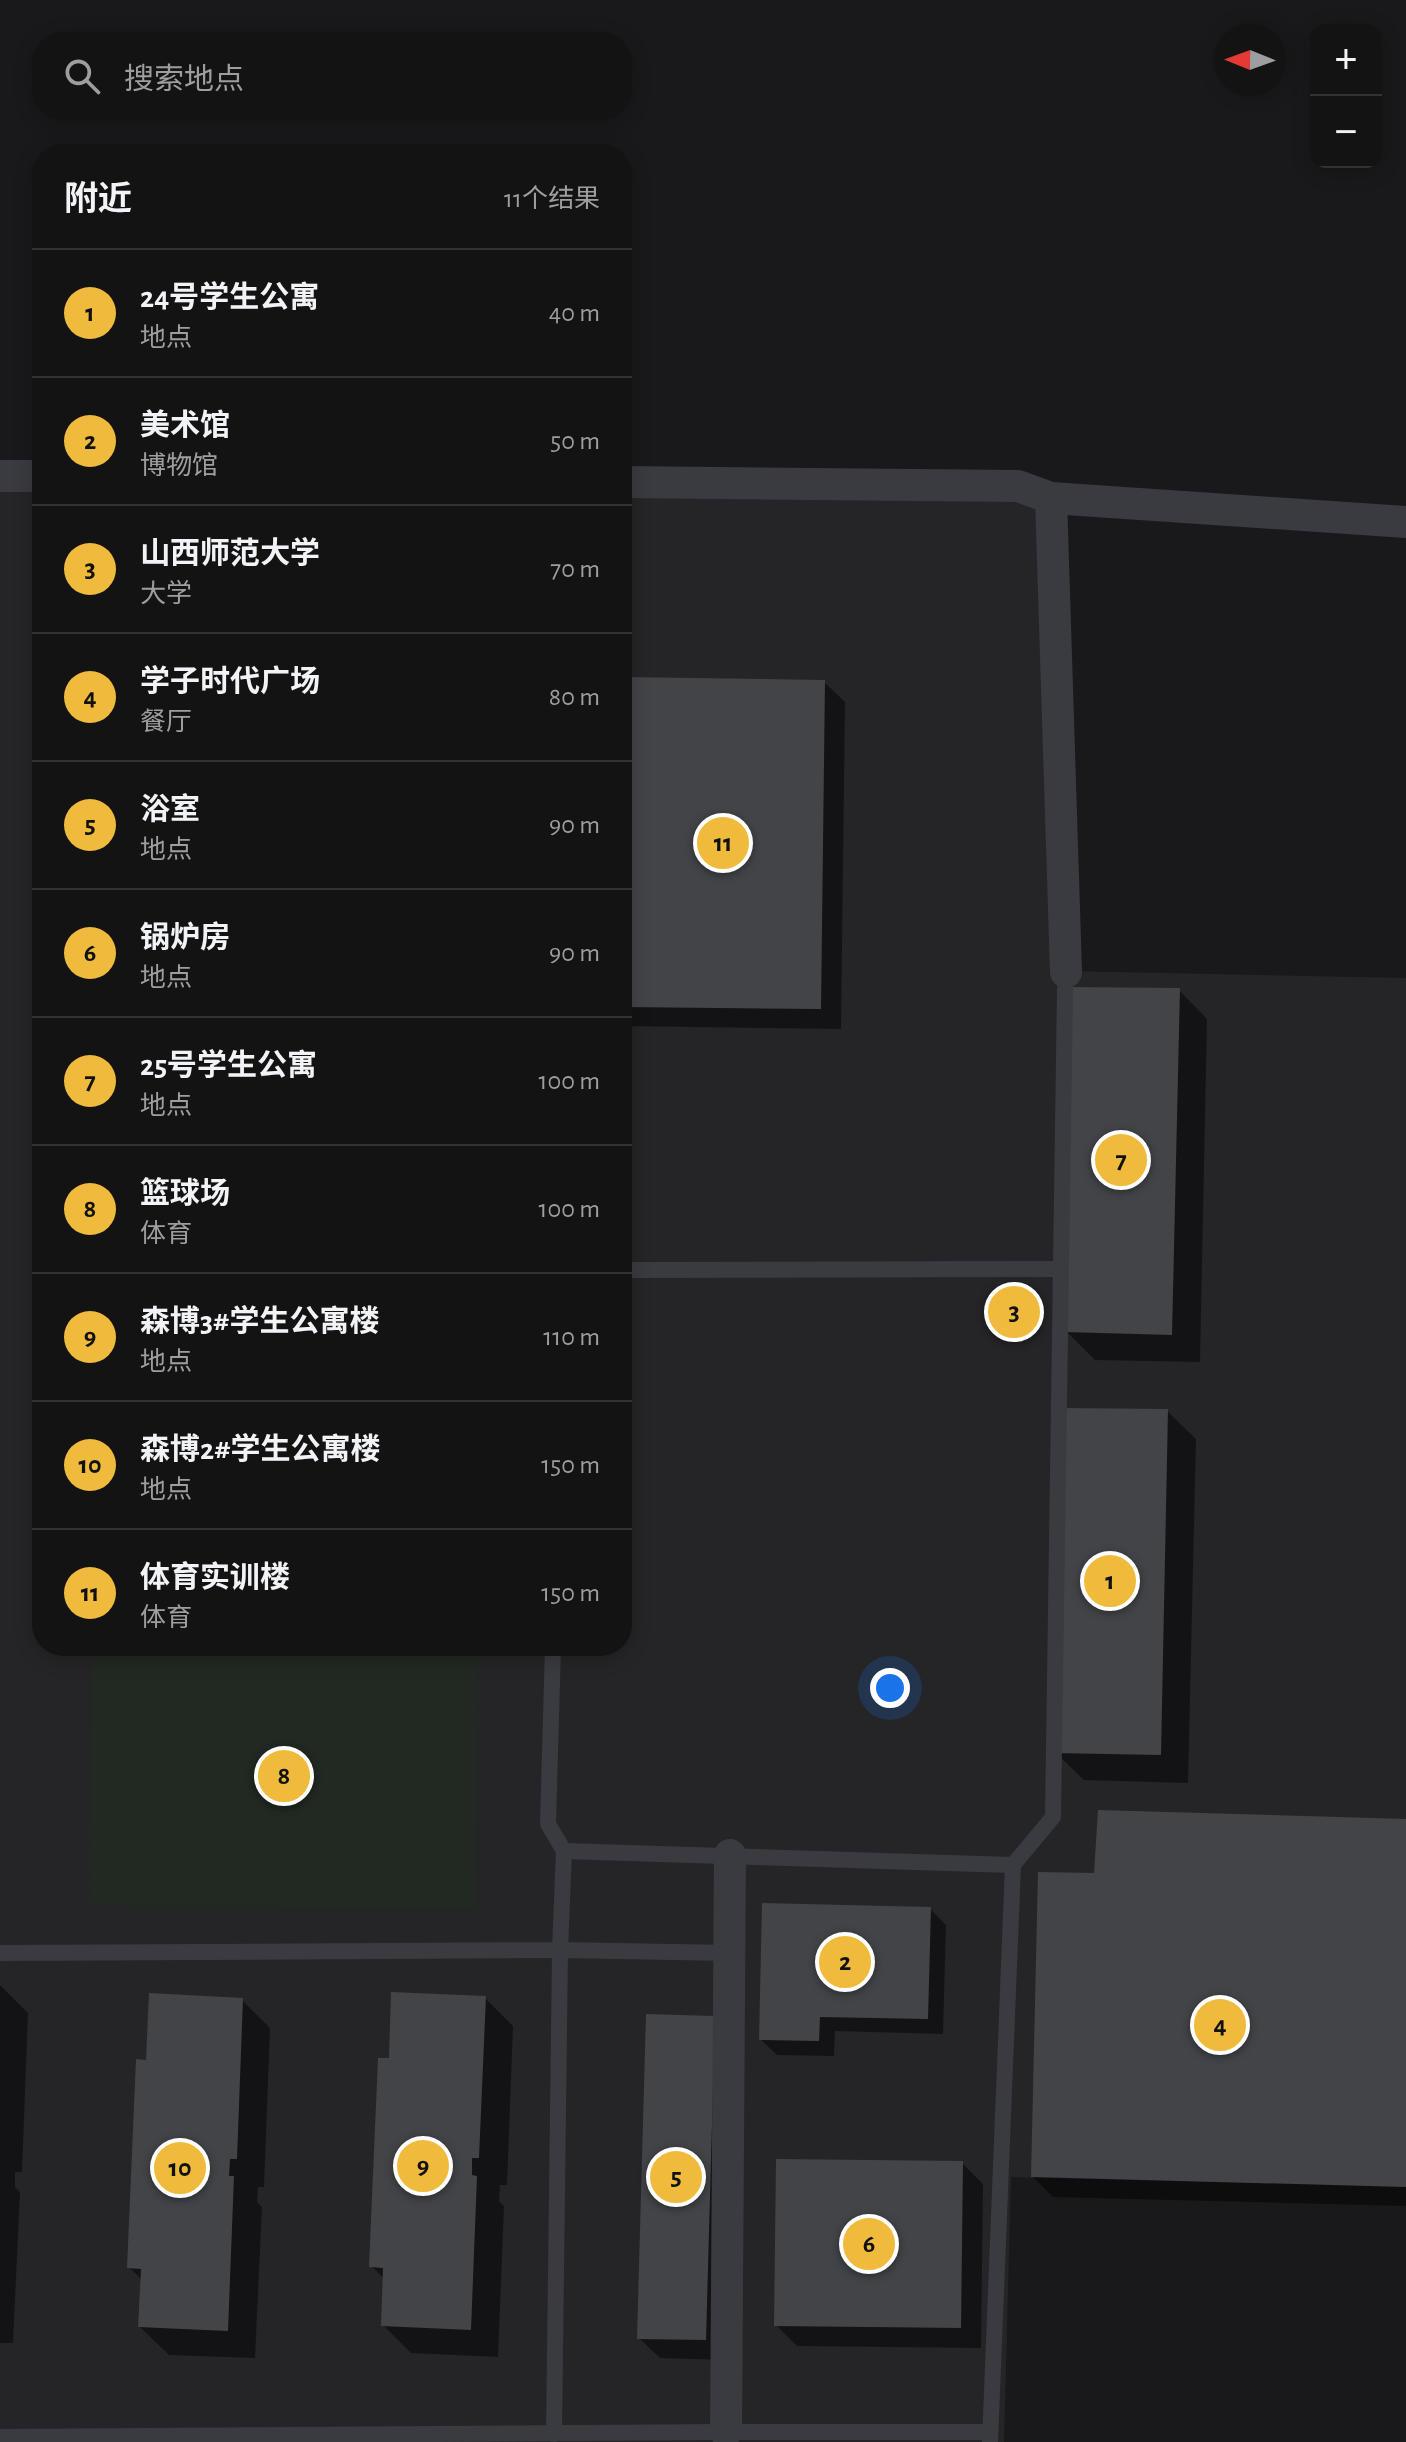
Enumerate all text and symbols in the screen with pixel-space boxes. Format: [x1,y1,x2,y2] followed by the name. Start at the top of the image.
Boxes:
[1214,24,1286,96] north arrow
[1310,24,1382,168] map controls
[1310,24,1382,96] button: +
[32,32,632,120] search box
[60,54,104,98] icon: search
[124,65,244,95] text: 搜索地点
[1310,96,1382,168] button: −
[64,183,132,217] text: 附近
[504,186,600,212] text: 11个结果
[140,283,319,313] text: 24号学生公寓
[85,300,95,326] text: 1
[549,300,600,326] text: 40 m
[140,325,192,351] text: 地点
[140,411,230,441] text: 美术馆
[84,428,96,454] text: 2
[550,428,600,454] text: 50 m
[140,453,218,479] text: 博物馆
[140,539,320,569] text: 山西师范大学
[84,556,96,582] text: 3
[550,556,600,582] text: 70 m
[140,581,192,607] text: 大学
[140,667,320,697] text: 学子时代广场
[83,684,97,710] text: 4
[549,684,600,710] text: 80 m
[140,709,192,735] text: 餐厅
[140,795,200,825] text: 浴室
[84,812,96,838] text: 5
[549,812,600,838] text: 90 m
[697,813,749,873] pin: 11
[140,837,192,863] text: 地点
[140,923,230,953] text: 锅炉房
[84,940,96,966] text: 6
[549,940,600,966] text: 90 m
[140,965,192,991] text: 地点
[140,1051,317,1081] text: 25号学生公寓
[84,1068,96,1094] text: 7
[539,1068,600,1094] text: 100 m
[140,1093,192,1119] text: 地点
[1095,1130,1147,1190] pin: 7
[140,1179,230,1209] text: 篮球场
[84,1196,96,1222] text: 8
[539,1196,600,1222] text: 100 m
[140,1221,192,1247] text: 体育
[988,1282,1040,1342] pin: 3
[140,1307,379,1337] text: 森博3#学生公寓楼
[84,1324,96,1350] text: 9
[543,1324,600,1350] text: 110 m
[140,1349,192,1375] text: 地点
[140,1435,381,1465] text: 森博2#学生公寓楼
[79,1452,101,1478] text: 10
[541,1452,600,1478] text: 150 m
[140,1477,192,1503] text: 地点
[1084,1551,1136,1611] pin: 1
[140,1563,290,1593] text: 体育实训楼
[81,1580,99,1606] text: 11
[541,1580,600,1606] text: 150 m
[140,1605,192,1631] text: 体育
[870,1668,910,1708] your location
[258,1746,310,1806] pin: 8
[819,1932,871,1992] pin: 2
[1194,1995,1246,2055] pin: 4
[397,2136,449,2196] pin: 9
[154,2138,206,2198] pin: 10
[650,2147,702,2207] pin: 5
[843,2214,895,2274] pin: 6

